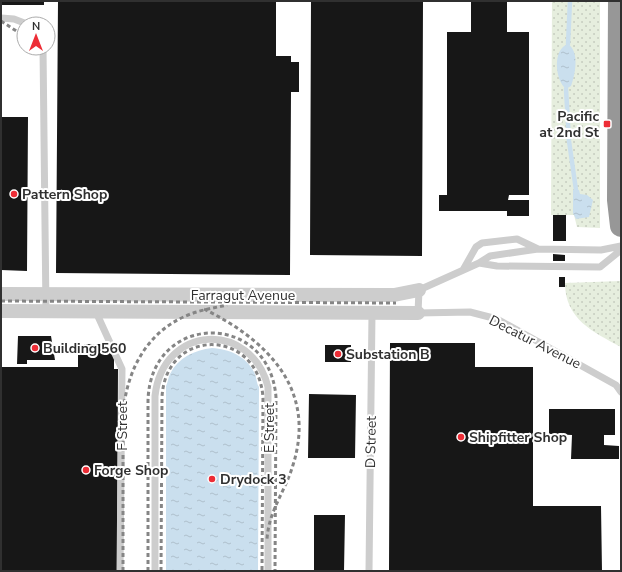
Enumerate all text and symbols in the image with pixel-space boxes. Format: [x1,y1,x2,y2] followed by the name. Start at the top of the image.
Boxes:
[16,16,56,56] north arrow
[32,19,40,34] text: N
[539,107,600,142] place label: Pacific at 2nd St
[602,119,612,129] marker: Pacific at 2nd St
[22,185,107,204] place label: Pattern Shop
[9,189,19,199] marker: Pattern Shop
[191,286,295,305] street label: Farragut Avenue
[486,311,584,373] street label: Decatur Avenue
[43,339,126,358] place label: Building 560
[30,343,40,353] marker: Building 560
[346,345,430,364] place label: Substation B
[333,349,343,359] marker: Substation B
[113,401,132,451] street label: F Street
[260,403,279,453] street label: E Street
[361,416,381,468] street label: D Street
[469,428,567,447] place label: Shipfitter Shop
[456,432,466,442] marker: Shipfitter Shop
[94,461,168,480] place label: Forge Shop
[81,465,91,475] marker: Forge Shop
[220,470,287,489] place label: Drydock 3
[207,474,217,484] marker: Drydock 3

